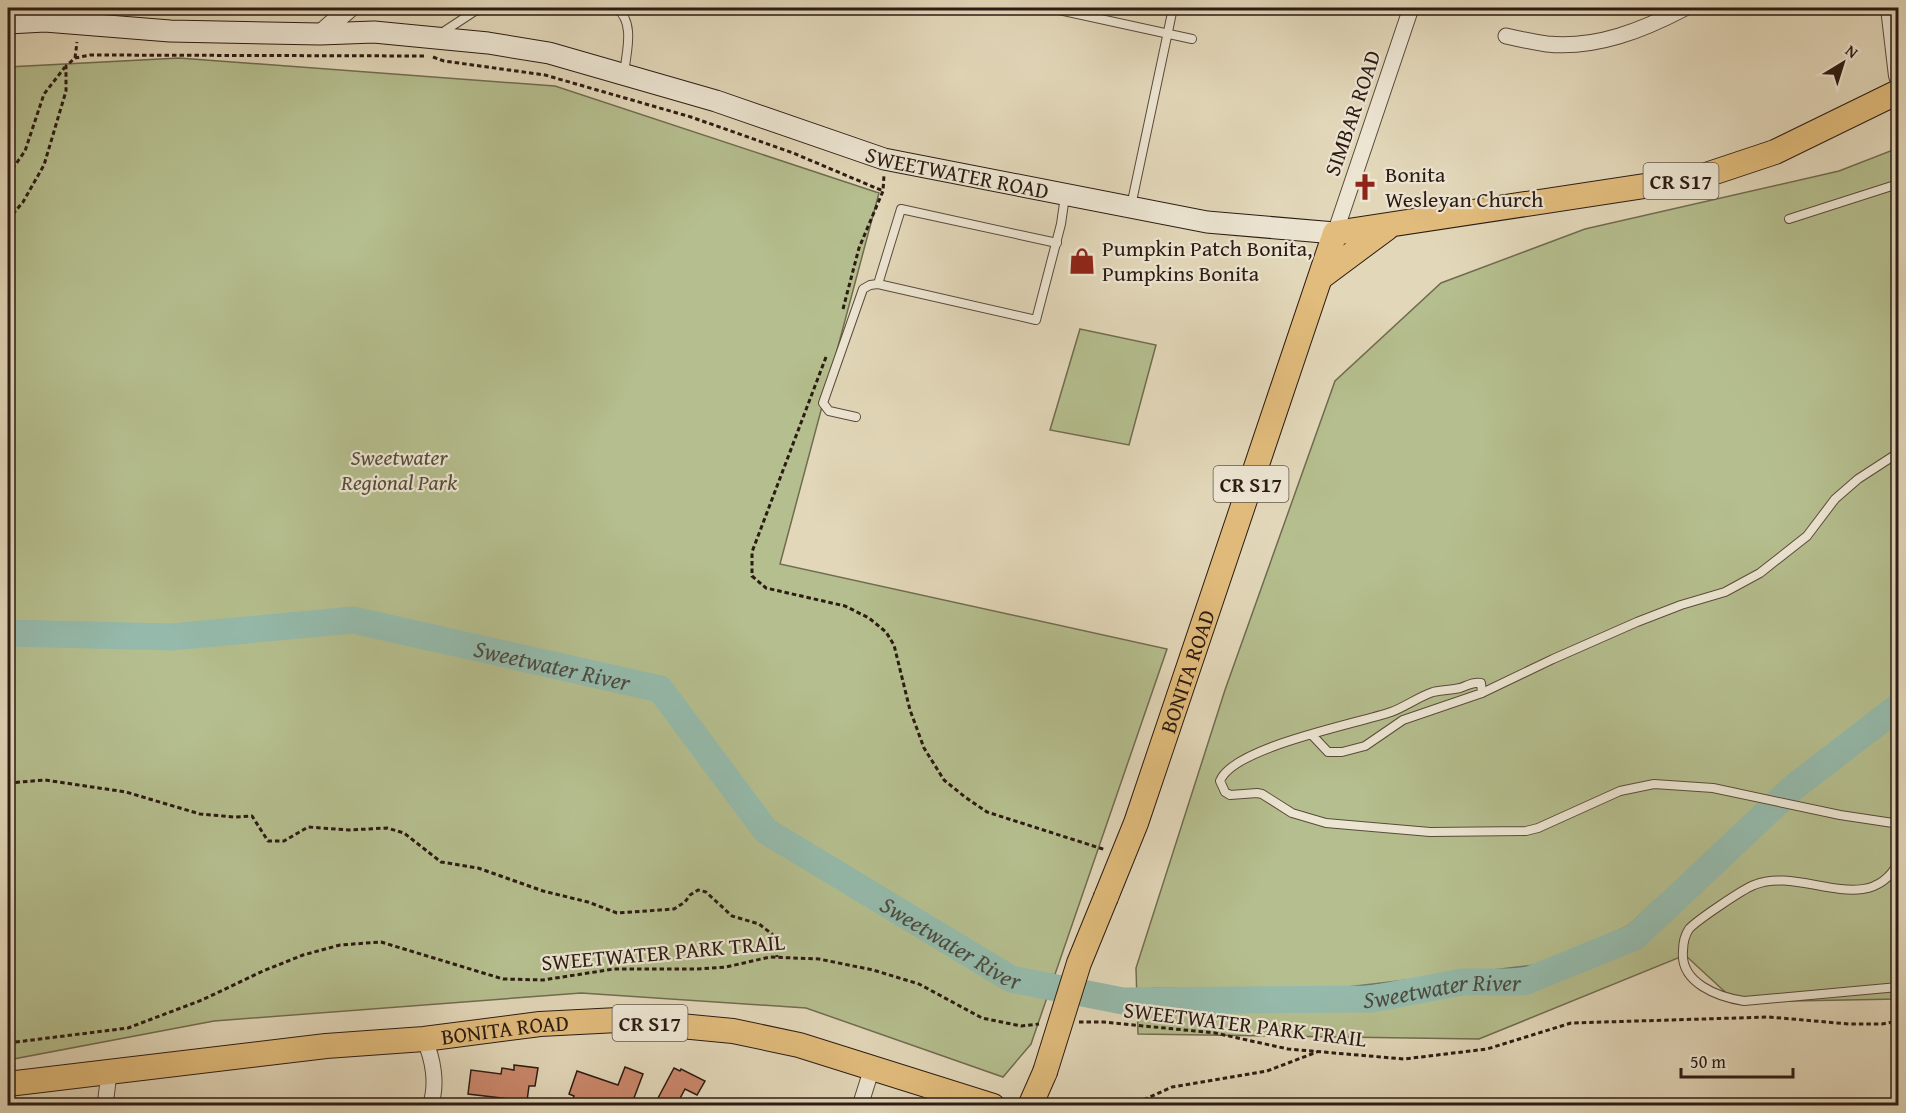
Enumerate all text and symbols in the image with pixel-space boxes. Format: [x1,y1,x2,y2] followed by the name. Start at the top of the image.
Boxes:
[1813,33,1873,93] north arrow
[1841,38,1864,64] text: N
[1316,46,1388,180] street label: SIMBAR ROAD
[861,138,1052,207] street label: SWEETWATER ROAD
[1385,158,1544,215] place label: Bonita Wesleyan Church
[1644,163,1718,199] road number: CR S17
[1350,172,1380,202] church icon: Bonita Wesleyan Church
[1102,232,1312,289] place label: Pumpkin Patch Bonita, Pumpkins Bonita
[1067,246,1097,276] shop icon: Pumpkin Patch Bonita, Pumpkins Bonita
[340,441,458,498] park label: Sweetwater Regional Park
[1214,466,1288,502] road number: CR S17
[1152,605,1223,737] street label: BONITA ROAD
[471,630,635,700] water label: Sweetwater River
[874,887,1025,998] water label: Sweetwater River
[540,925,786,979] street label: SWEETWATER PARK TRAIL
[1363,965,1522,1017] water label: Sweetwater River
[1122,993,1369,1055] street label: SWEETWATER PARK TRAIL
[612,1005,688,1041] road number: CR S17
[439,1007,570,1053] street label: BONITA ROAD
[1681,1041,1794,1079] scale bar
[1690,1048,1726,1075] text: 50 m

